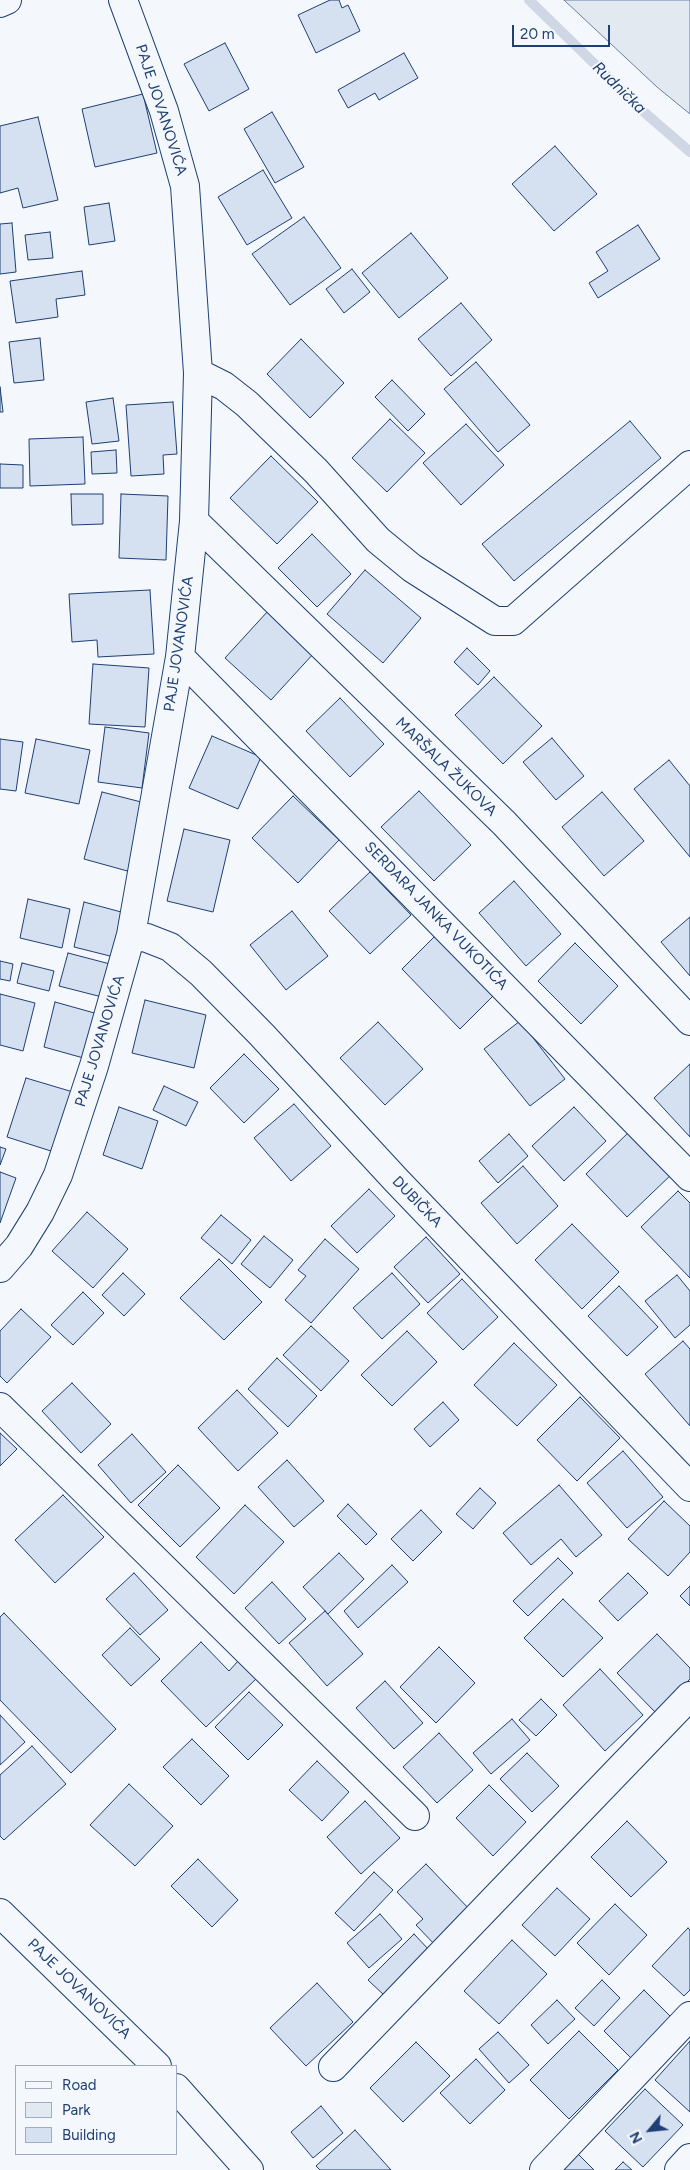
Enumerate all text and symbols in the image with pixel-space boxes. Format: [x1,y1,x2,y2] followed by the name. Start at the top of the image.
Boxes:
[515,15,612,47] scale bar
[520,25,554,43] text: 20 m
[131,42,191,178] street label: PAJE JOVANOVIĆA
[588,58,650,118] water label: Rudnička
[161,575,197,713] street label: PAJE JOVANOVIĆA
[392,714,500,820] street label: MARŠALA ŽUKOVA
[361,838,511,994] street label: SERDARA JANKA VUKOTIĆA
[71,973,129,1109] street label: PAJE JOVANOVIĆA
[388,1173,446,1231] street label: DUBIČKA
[24,1935,134,2043] street label: PAJE JOVANOVIĆA
[15,2065,178,2155] legend
[62,2076,97,2094] text: Road
[62,2101,91,2119] text: Park
[625,2105,675,2155] north arrow
[62,2126,116,2144] text: Building
[626,2129,646,2146] text: N

